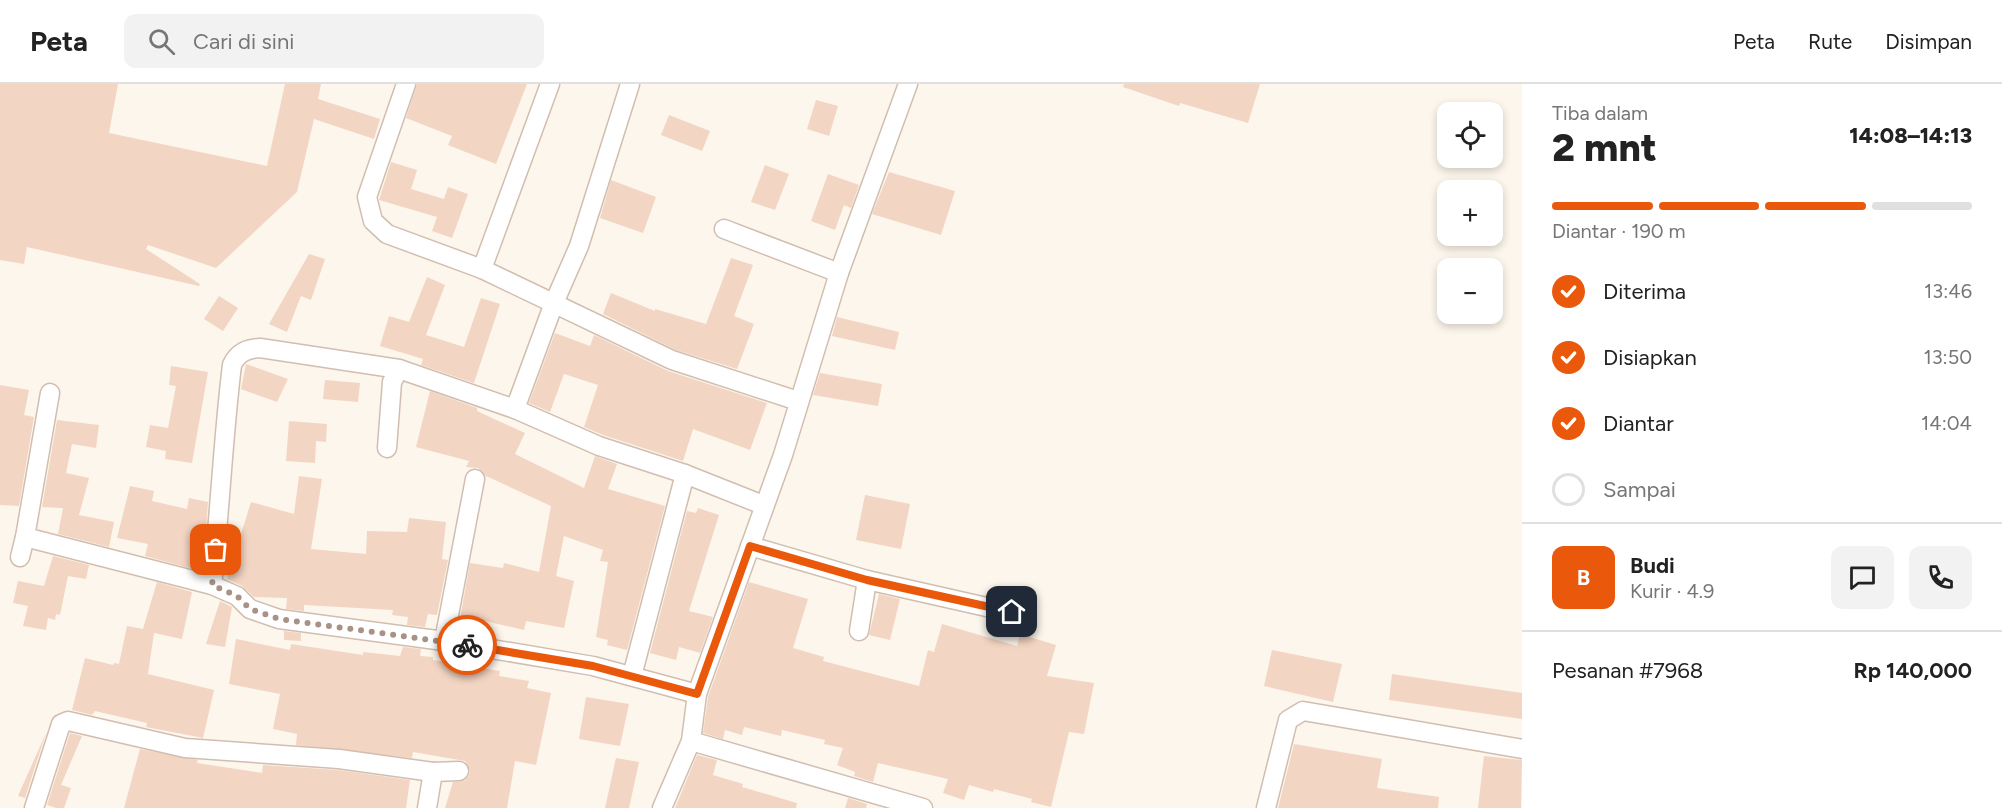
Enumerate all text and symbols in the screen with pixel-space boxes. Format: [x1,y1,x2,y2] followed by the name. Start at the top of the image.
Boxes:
[124,14,544,68] search box
[30,24,88,58] text: Peta
[145,25,178,58] icon: search
[193,28,294,55] text: Cari di sini
[1733,29,1775,54] text: Peta
[1808,29,1852,54] text: Rute
[1885,29,1972,54] text: Disimpan
[1552,101,1648,125] text: Tiba dalam
[1437,102,1503,324] map controls
[1437,102,1503,168] button: locate
[1849,122,1972,149] text: 14:08–14:13
[1552,124,1657,171] text: 2 mnt
[1437,180,1503,246] button: +
[1552,219,1686,243] text: Diantar · 190 m
[1437,258,1503,324] button: −
[1552,275,1585,308] icon: check
[1603,278,1686,305] text: Diterima
[1924,279,1972,303] text: 13:46
[1552,341,1585,374] icon: check
[1603,344,1697,371] text: Disiapkan
[1923,345,1972,369] text: 13:50
[1552,407,1585,440] icon: check
[1603,410,1674,437] text: Diantar
[1921,411,1972,435] text: 14:04
[1603,476,1676,503] text: Sampai
[190,524,241,575] pin
[199,533,232,566] icon: bag
[1831,546,1894,609] button: chat
[1909,546,1972,609] button: phone
[1630,552,1675,579] text: Budi
[1577,564,1590,591] text: B
[1630,579,1714,603] text: Kurir · 4.9
[986,586,1037,637] pin
[995,595,1028,628] icon: home
[437,615,497,675] courier
[451,629,484,662] icon: bike
[1552,657,1703,684] text: Pesanan #7968
[1853,657,1972,684] text: Rp 140,000

